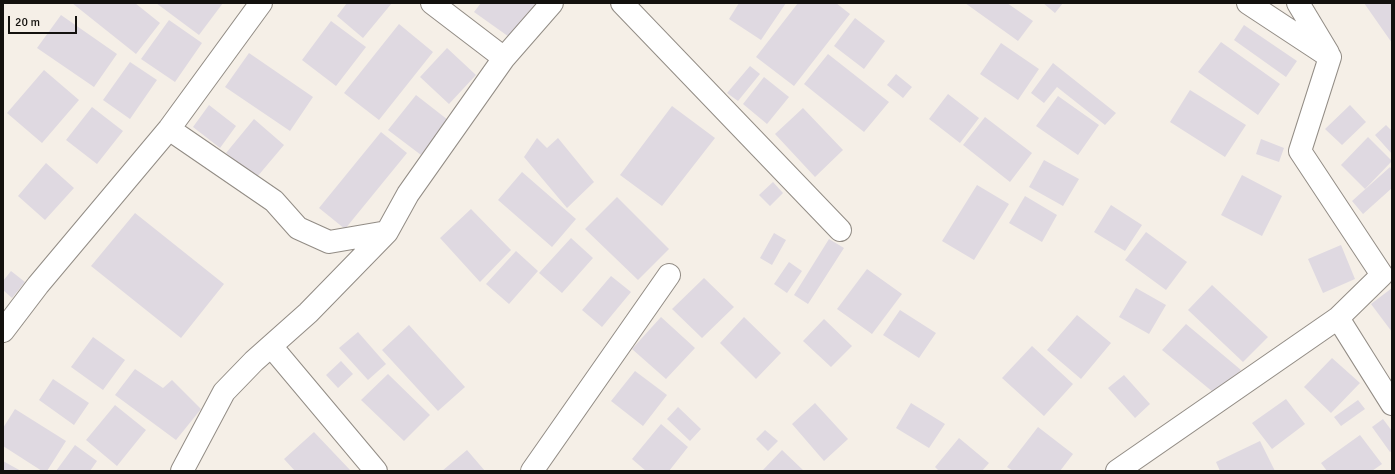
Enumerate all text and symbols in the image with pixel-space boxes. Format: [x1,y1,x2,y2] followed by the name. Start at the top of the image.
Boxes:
[10,8,79,34] scale bar
[15,15,40,30] text: 20 m

